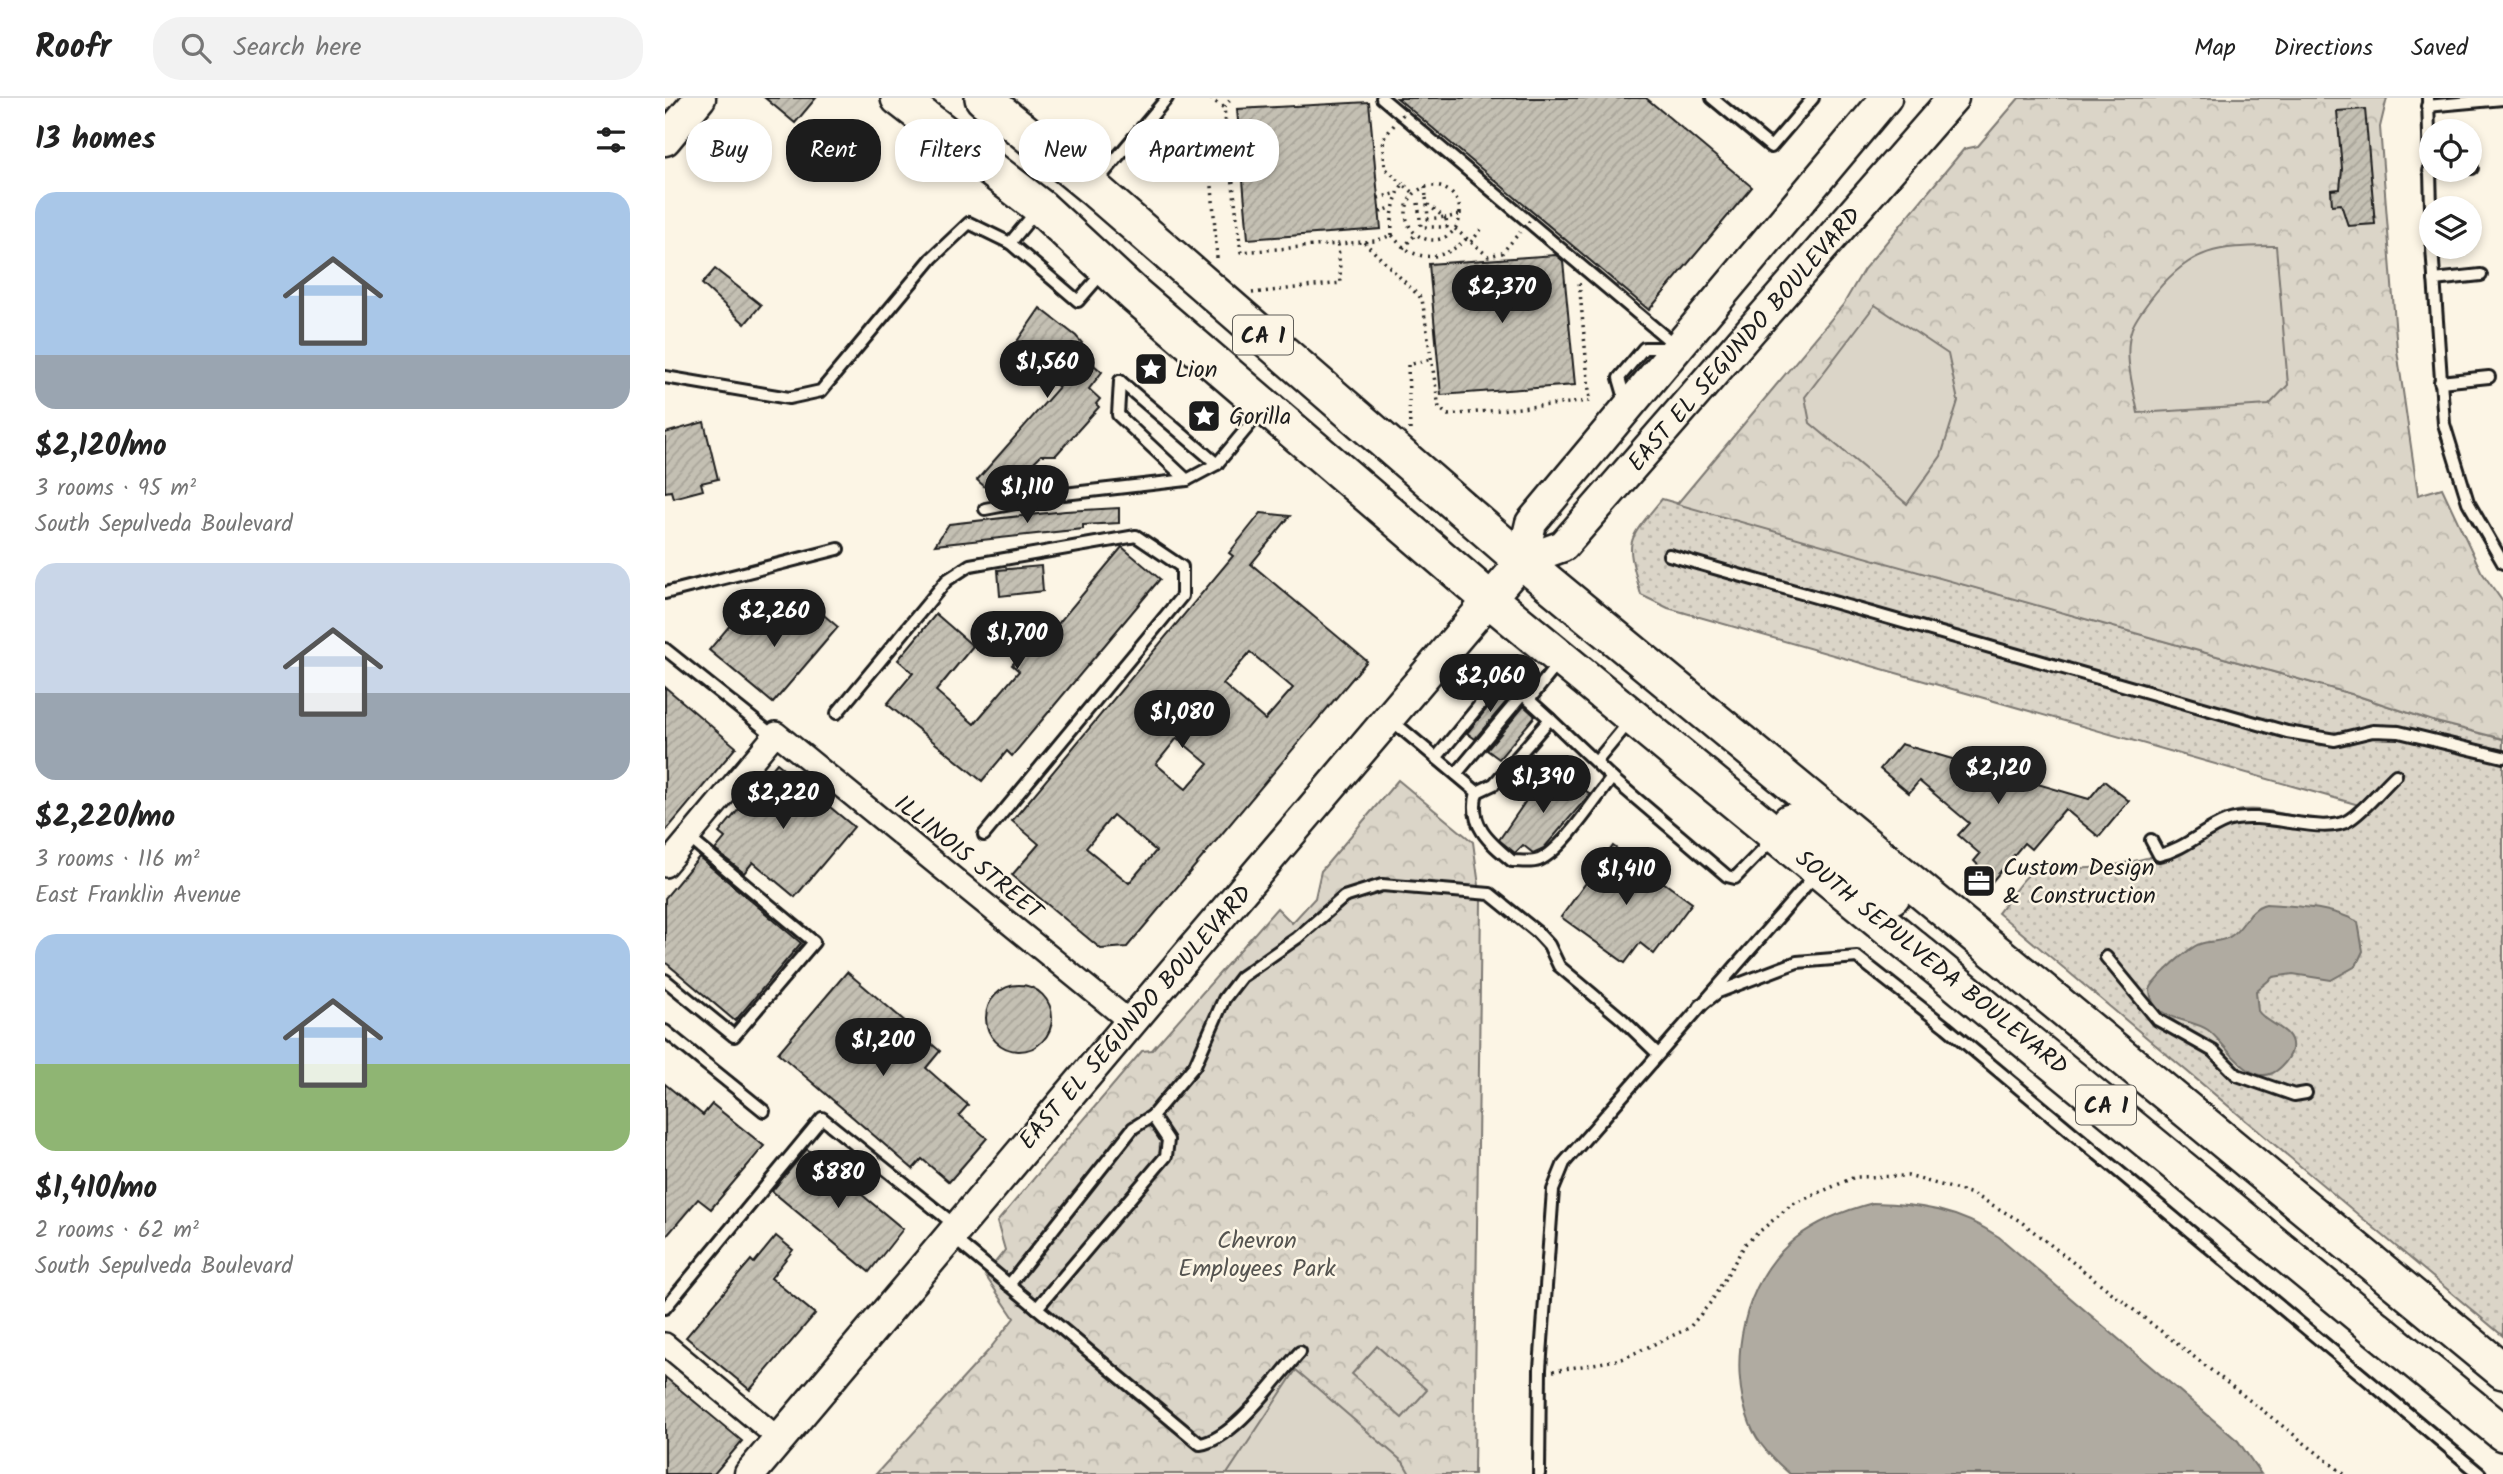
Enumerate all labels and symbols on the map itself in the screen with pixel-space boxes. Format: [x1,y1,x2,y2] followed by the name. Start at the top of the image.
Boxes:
[1619,199,1872,481] street label: EAST EL SEGUNDO BOULEVARD
[1445,266,1559,325] pin: $2,370
[1233,316,1293,354] road number: CA 1
[990,341,1104,400] pin: $1,560
[1132,350,1170,388] place icon: Lion
[1175,351,1217,390] place label: Lion
[1185,397,1223,435] place icon: Gorilla
[1229,398,1291,437] place label: Gorilla
[970,466,1084,525] pin: $1,110
[717,589,831,649] pin: $2,260
[960,612,1074,671] pin: $1,700
[1433,654,1547,714] pin: $2,060
[1125,690,1239,750] pin: $1,080
[1941,746,2055,806] pin: $2,120
[1486,756,1600,815] pin: $1,390
[726,772,840,831] pin: $2,220
[885,786,1053,932] street label: ILLINOIS STREET
[1786,840,2076,1086] street label: SOUTH SEPULVEDA BOULEVARD
[1569,848,1683,907] pin: $1,410
[2003,849,2156,916] place label: Custom Design & Construction
[1960,862,1998,900] office icon: Custom Design & Construction
[1010,877,1263,1159] street label: EAST EL SEGUNDO BOULEVARD
[826,1018,940,1078] pin: $1,200
[2076,1086,2136,1124] road number: CA 1
[797,1150,879,1210] pin: $880
[1178,1222,1337,1289] park label: Chevron Employees Park

